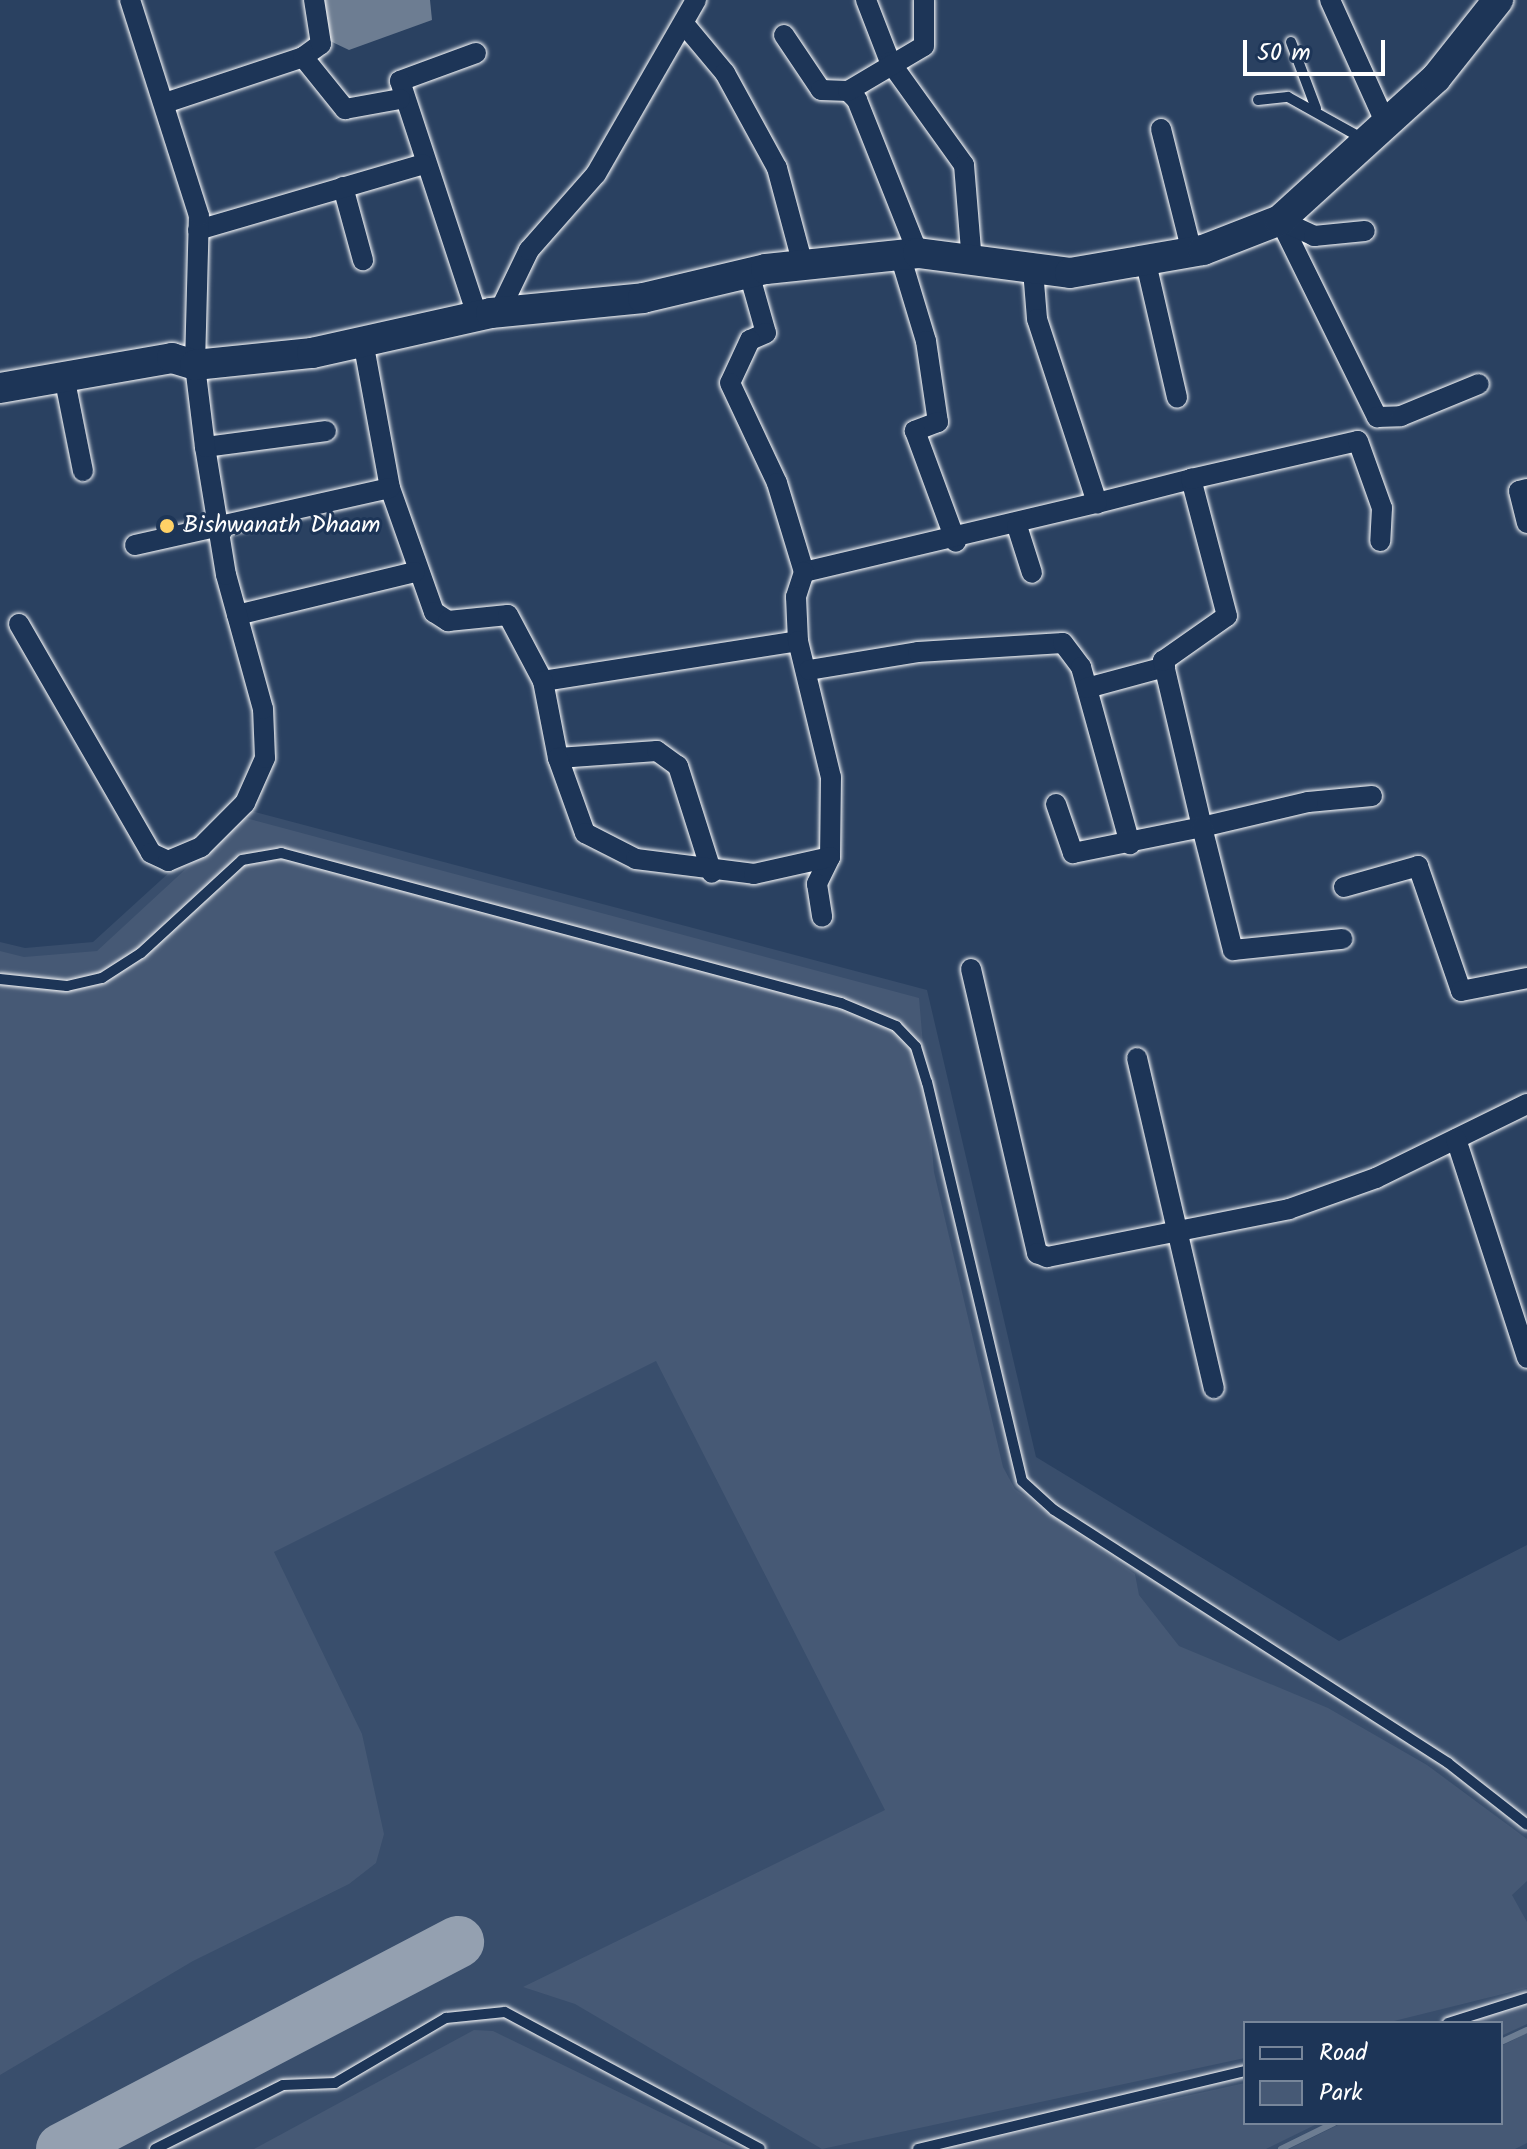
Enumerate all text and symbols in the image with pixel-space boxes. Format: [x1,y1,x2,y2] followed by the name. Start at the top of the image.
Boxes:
[1247,24,1389,74] scale bar
[1257,34,1311,73] text: 50 m
[183,512,380,540] place label: Bishwanath Dhaam
[158,517,176,535] marker: Bishwanath Dhaam
[1243,2021,1503,2125] legend
[1319,2034,1367,2073] text: Road
[1319,2074,1363,2113] text: Park

